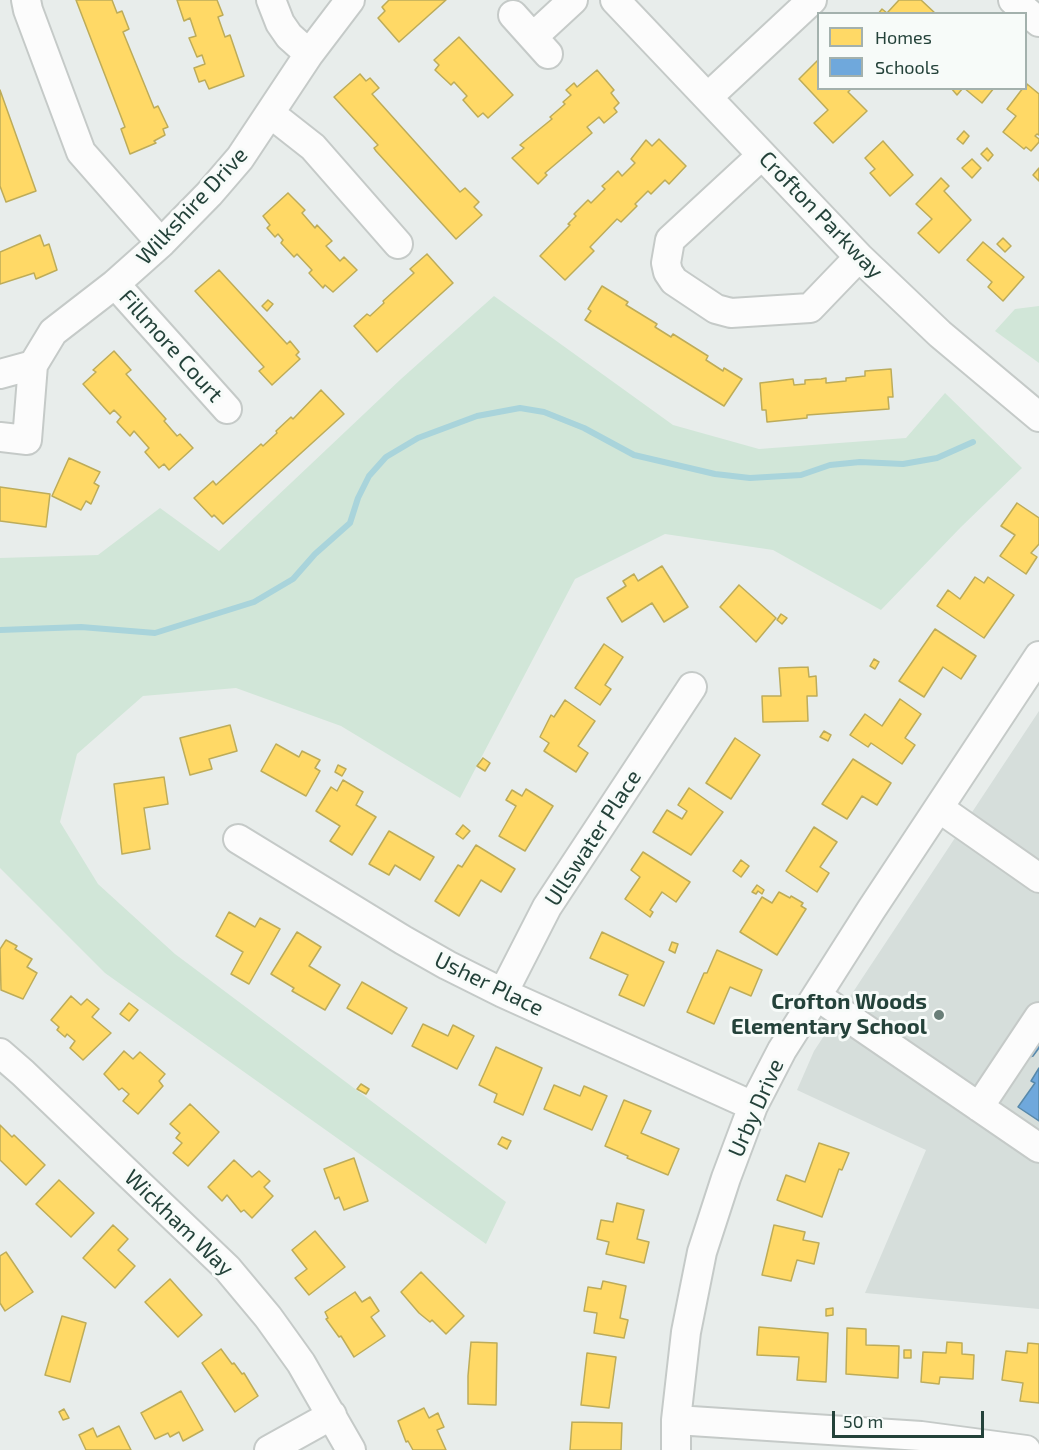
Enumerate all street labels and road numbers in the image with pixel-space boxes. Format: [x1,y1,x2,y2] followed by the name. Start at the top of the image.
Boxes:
[131,142,253,270] street label: Wilkshire Drive
[753,146,889,284] street label: Crofton Parkway
[114,284,228,408] street label: Fillmore Court
[539,765,647,911] street label: Ullswater Place
[430,946,548,1022] street label: Usher Place
[723,1055,789,1161] street label: Urby Drive
[119,1164,239,1282] street label: Wickham Way

